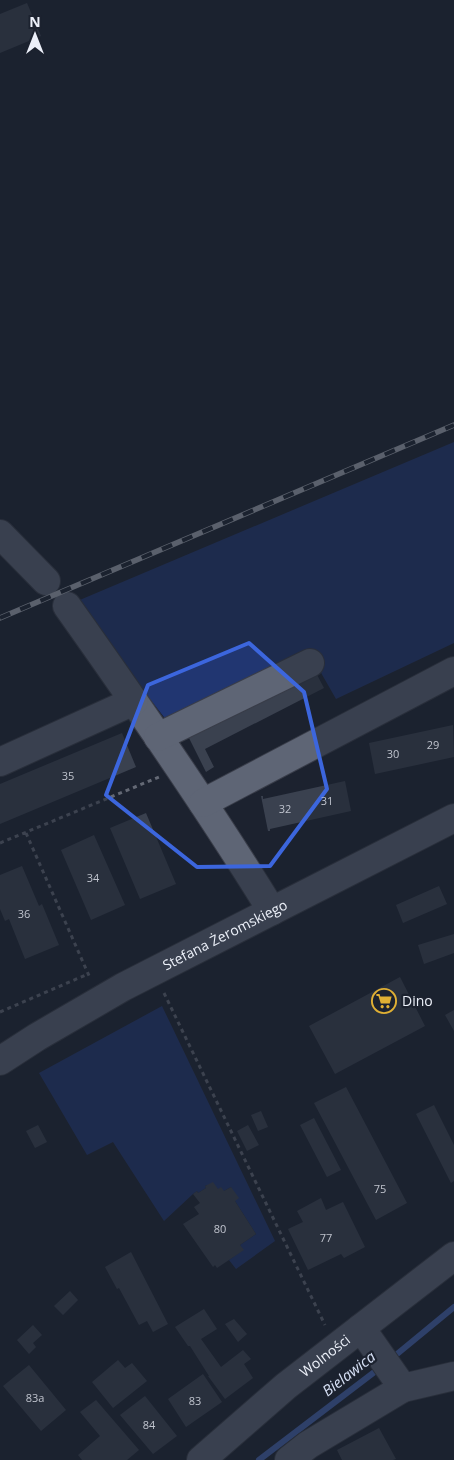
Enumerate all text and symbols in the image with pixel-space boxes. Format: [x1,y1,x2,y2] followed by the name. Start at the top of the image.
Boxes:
[10,10,60,60] north arrow
[29,12,41,31] text: N
[427,737,439,752] house number: 29
[387,746,399,761] house number: 30
[62,768,74,783] house number: 35
[321,793,333,808] house number: 31
[279,801,291,816] house number: 32
[87,870,100,885] house number: 34
[159,895,290,974] street label: Stefana Żeromskiego
[18,906,30,921] house number: 36
[371,988,397,1014] supermarket icon: Dino
[402,991,433,1010] place label: Dino
[374,1181,386,1196] house number: 75
[214,1221,226,1236] house number: 80
[320,1230,332,1245] house number: 77
[296,1330,354,1381] street label: Wolności
[318,1346,380,1400] water label: Bielawica
[26,1390,44,1405] house number: 83a
[189,1393,201,1408] house number: 83
[143,1417,156,1432] house number: 84

